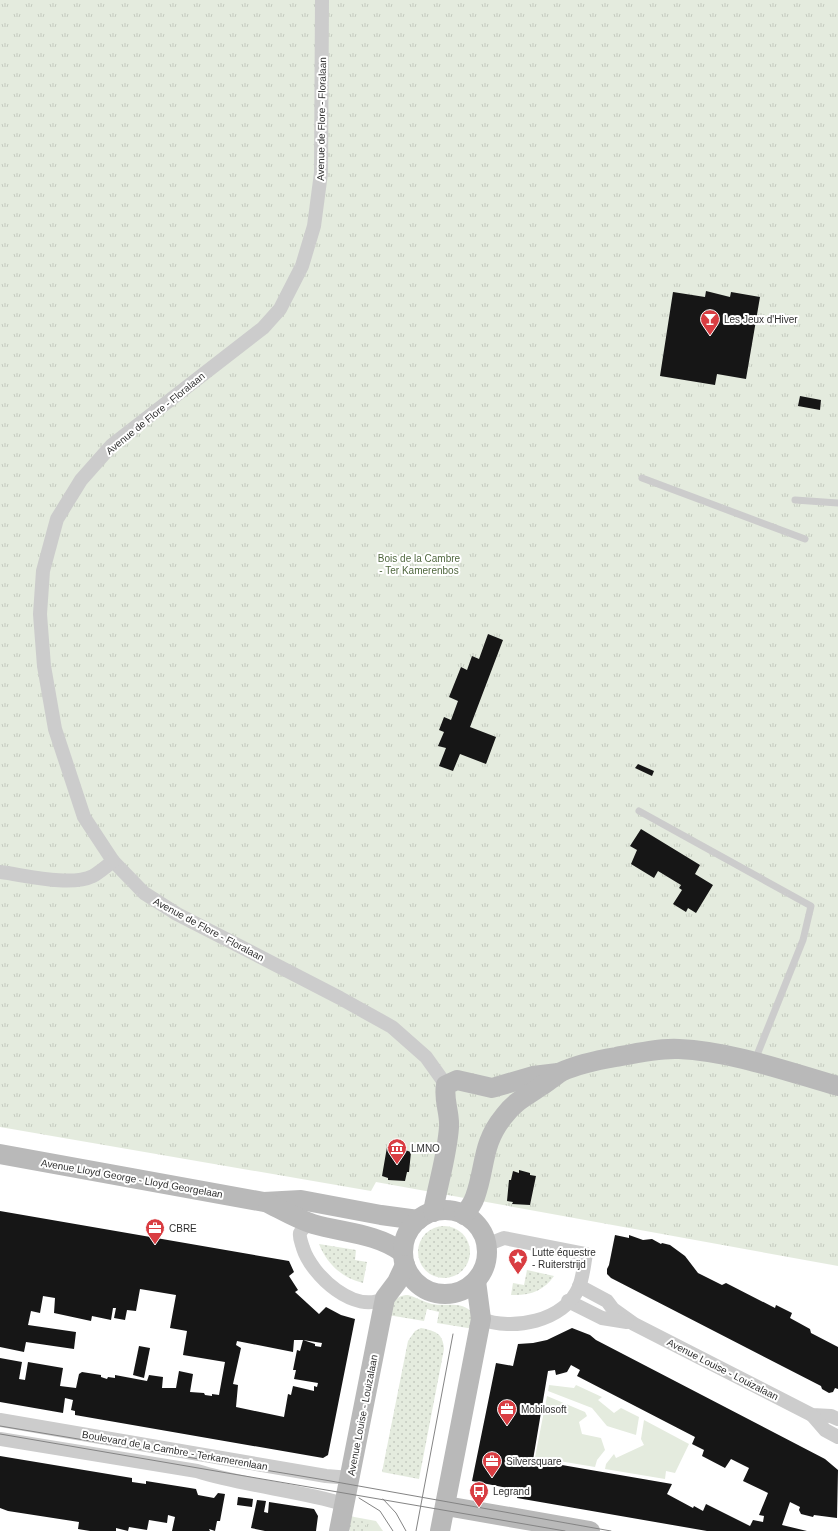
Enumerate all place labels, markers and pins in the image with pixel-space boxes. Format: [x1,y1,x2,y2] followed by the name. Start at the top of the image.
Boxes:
[699,308,721,336] bar icon: Les Jeux d'Hiver
[724,314,798,325] place label: Les Jeux d'Hiver
[386,1137,408,1165] museum icon: LMNO
[411,1143,440,1154] place label: LMNO
[144,1217,166,1245] office icon: CBRE
[169,1223,197,1234] place label: CBRE
[507,1247,529,1275] place icon: Lutte équestre - Ruiterstrijd
[532,1247,596,1270] place label: Lutte équestre - Ruiterstrijd
[496,1398,518,1426] office icon: Mobilosoft
[521,1404,567,1415] place label: Mobilosoft
[481,1450,503,1478] office icon: Silversquare
[506,1456,562,1467] place label: Silversquare
[468,1480,490,1508] bus stop icon: Legrand
[493,1486,530,1497] place label: Legrand

